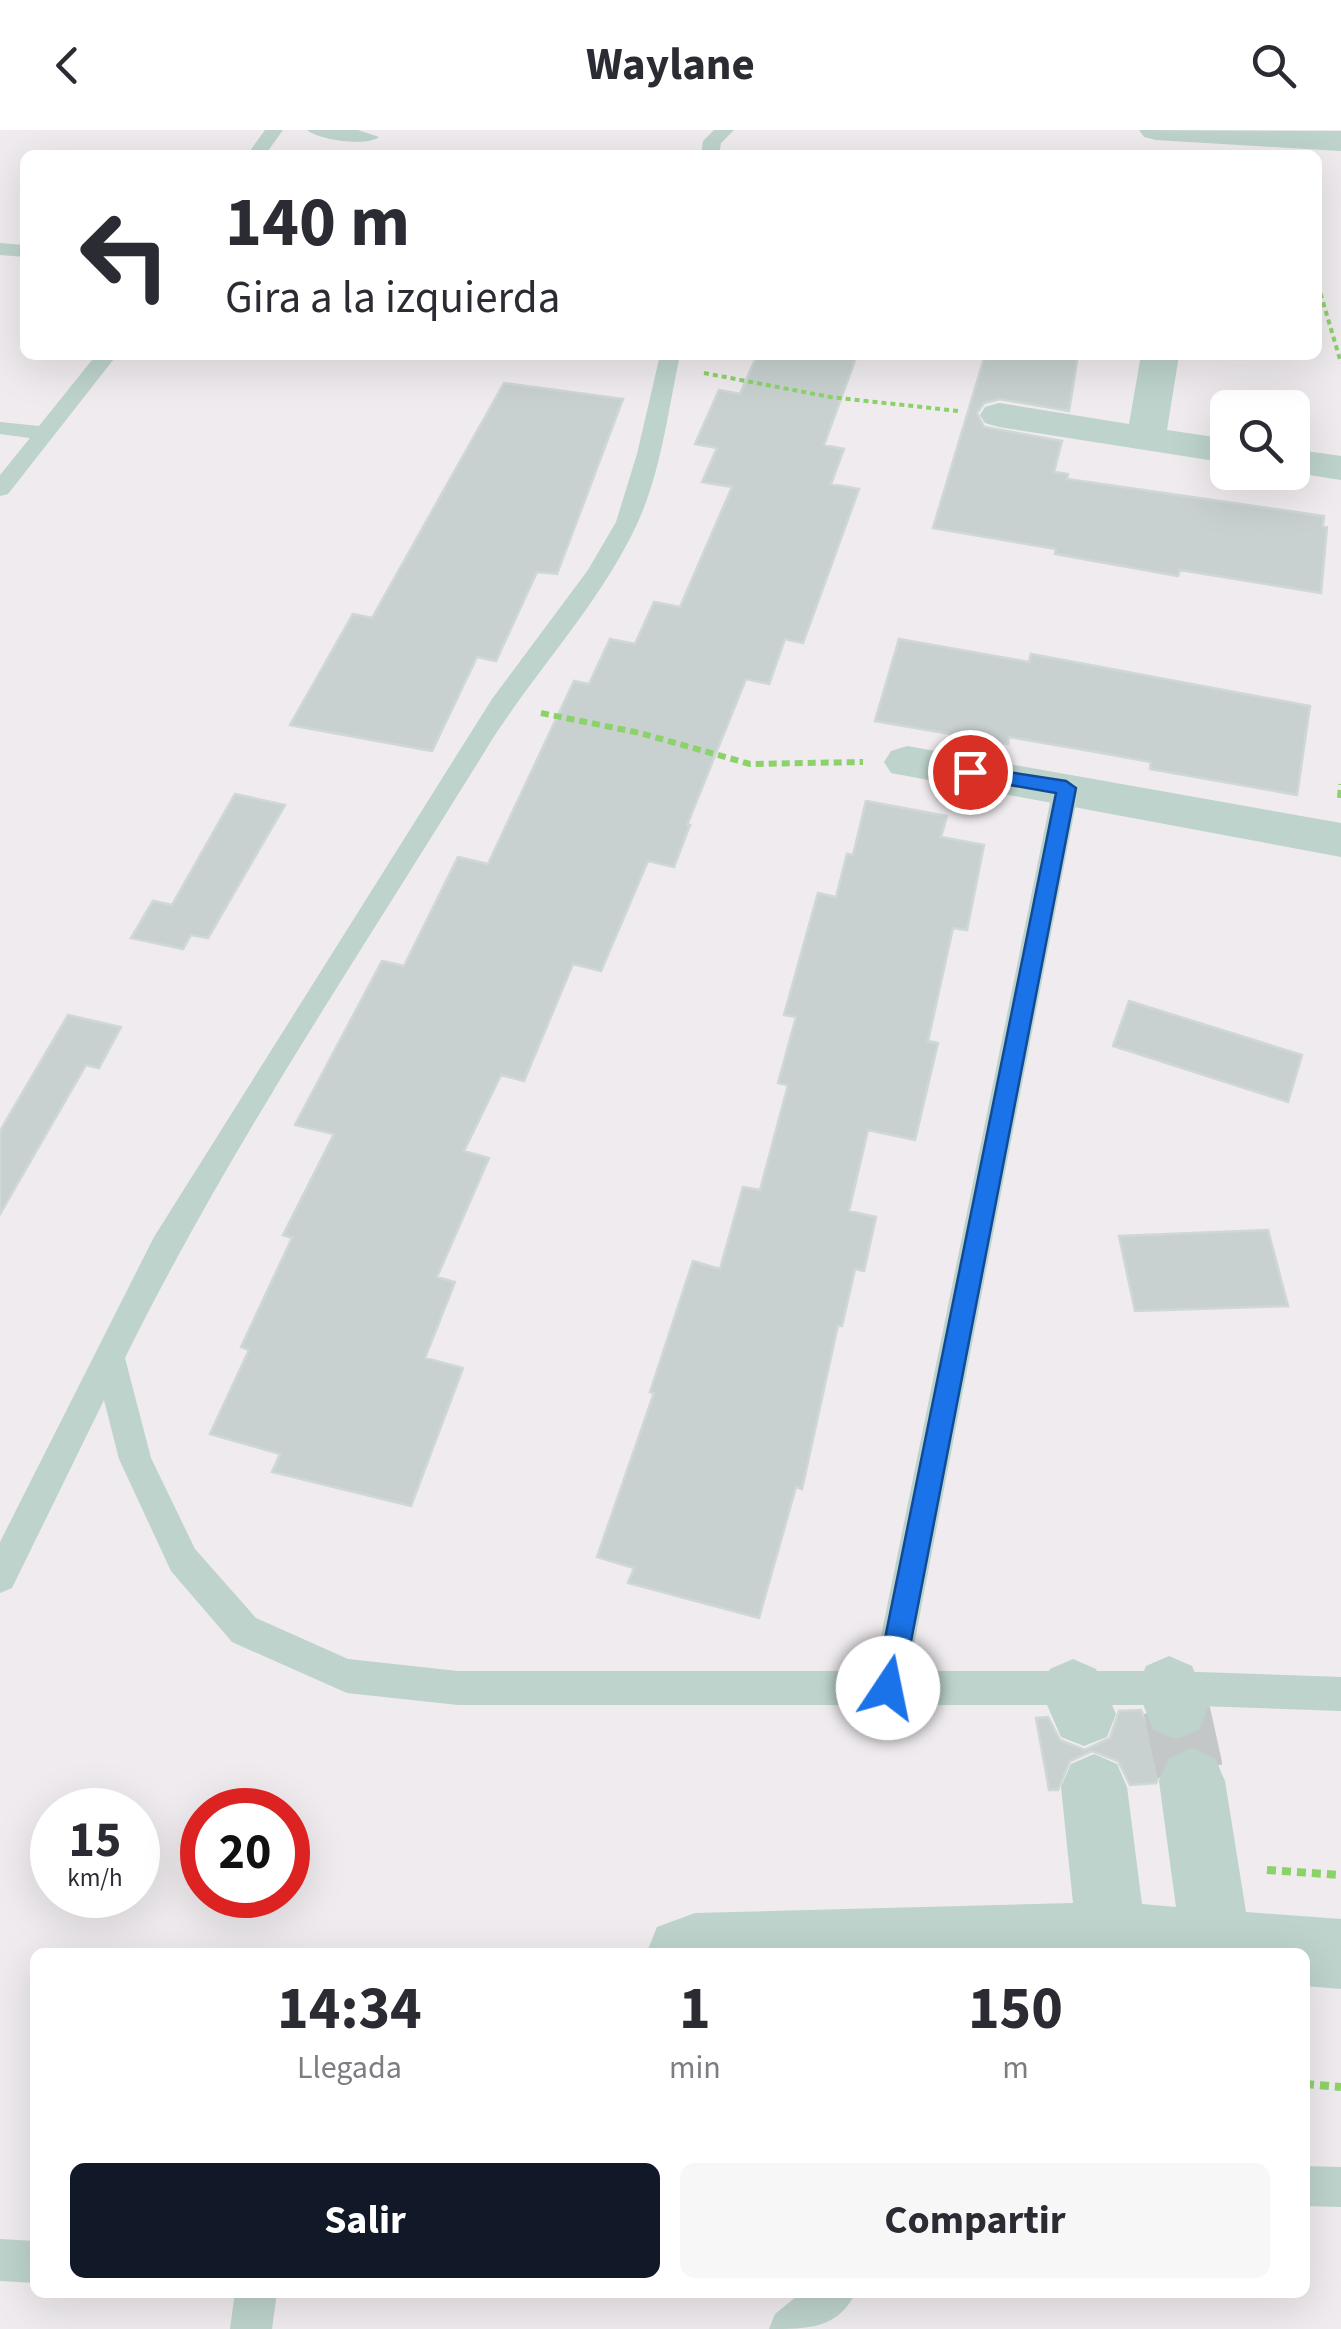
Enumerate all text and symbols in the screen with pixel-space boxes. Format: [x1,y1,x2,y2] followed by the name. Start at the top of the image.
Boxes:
[586,33,755,97] text: Waylane
[40,38,95,93] icon: back
[1246,38,1301,93] icon: search
[225,173,410,273] text: 140 m
[60,190,190,320] icon: left
[225,266,560,330] text: Gira a la izquierda
[1210,390,1310,490] map controls
[1210,390,1310,490] button: search
[928,730,1013,815] pin
[943,745,998,800] icon: arrive
[836,1636,940,1740] position arrow
[180,1788,310,1918] speed limit sign: 20
[69,1805,121,1876] text: 15
[67,1860,123,1896] text: km/h
[277,1967,422,2052] text: 14:34
[679,1967,711,2052] text: 1
[968,1967,1063,2052] text: 150
[297,2045,402,2091] text: Llegada
[669,2045,721,2091] text: min
[1002,2045,1029,2091] text: m
[70,2163,660,2278] button: Salir
[680,2163,1270,2278] button: Compartir

